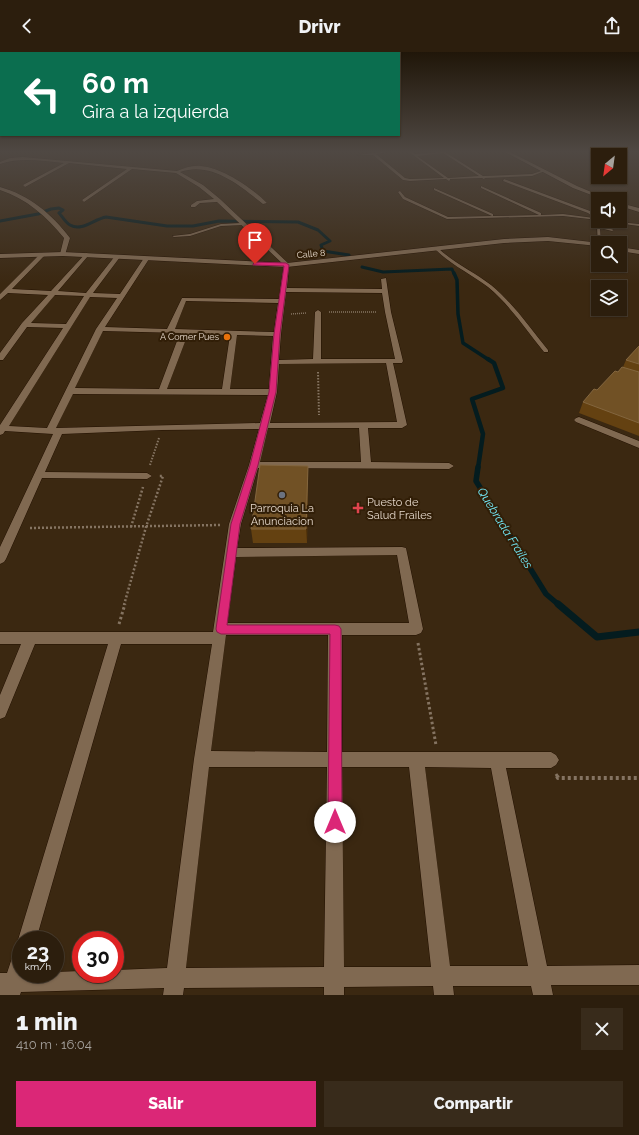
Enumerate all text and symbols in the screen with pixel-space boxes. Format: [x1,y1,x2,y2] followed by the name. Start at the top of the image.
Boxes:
[16,15,38,37] icon: back
[601,15,623,37] icon: share
[298,16,341,37] text: Drivr
[82,67,149,100] text: 60 m
[16,68,68,120] icon: left
[82,101,229,122] text: Gira a la izquierda
[591,148,627,184] north arrow
[591,148,627,316] map controls
[591,192,627,228] button: sound
[238,223,272,264] pin
[244,229,266,251] icon: arrive
[591,236,627,272] button: search
[296,248,326,260] street label: Calle 8
[591,280,627,316] button: layers
[160,332,220,342] place label: A Comer Pues
[222,332,232,342] marker: A Comer Pues
[474,485,536,571] water label: Quebrada Frailes
[277,490,287,500] marker: Parroquia La Anunciacion
[367,496,432,522] place label: Puesto de Salud Frailes
[250,502,314,528] place label: Parroquia La Anunciacion
[352,502,364,514] marker: Puesto de Salud Frailes
[314,801,356,843] position arrow
[72,931,124,983] speed limit sign: 30
[27,940,49,964] text: 23
[25,961,51,972] text: km/h
[16,1007,78,1036] text: 1 min
[581,1008,623,1050] button: close
[16,1037,92,1052] text: 410 m · 16:04
[16,1081,316,1127] button: Salir
[324,1081,623,1127] button: Compartir

